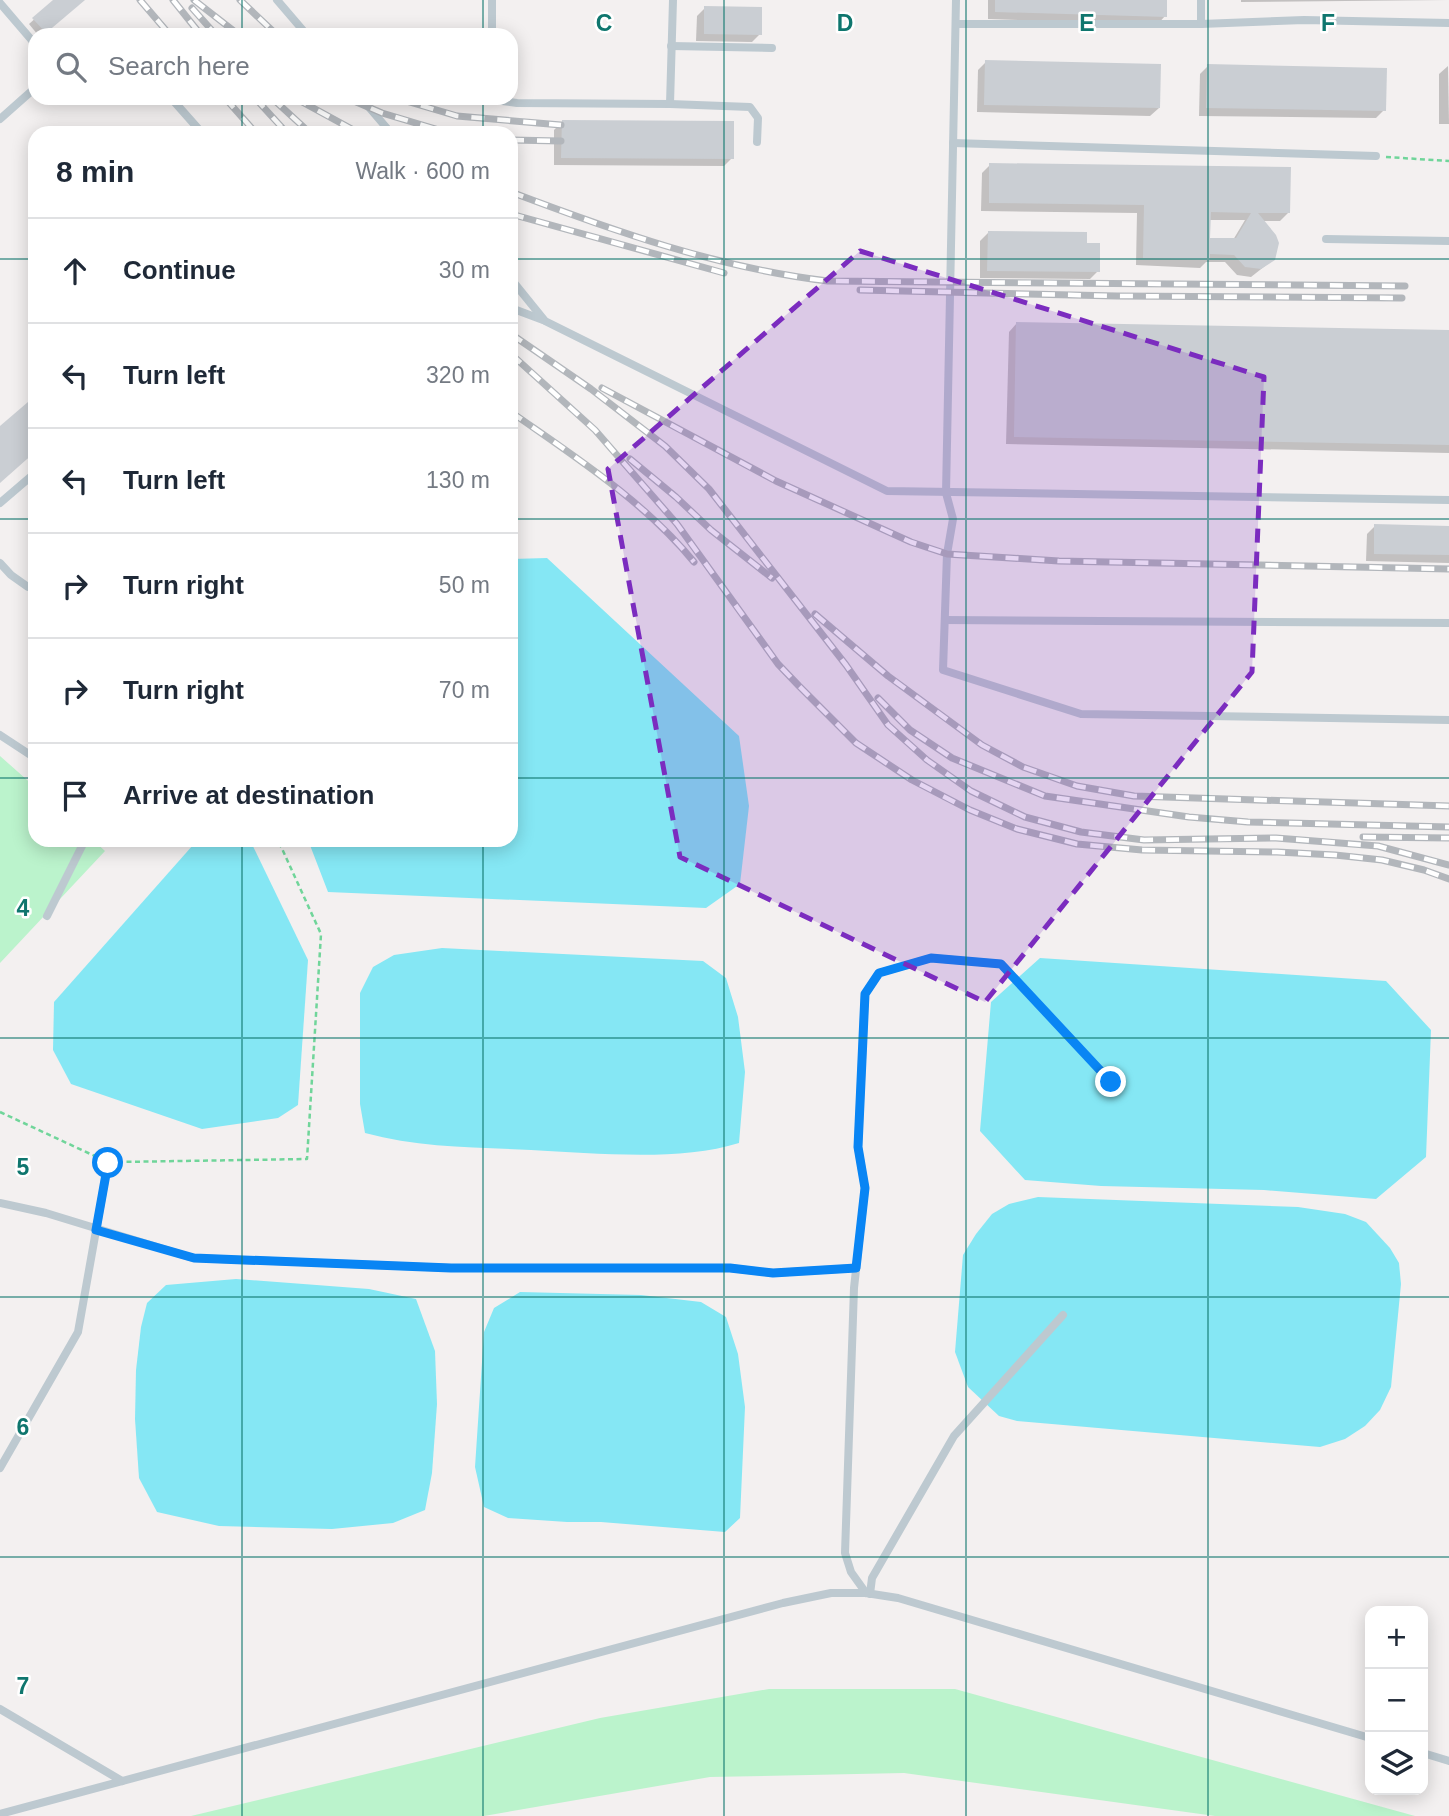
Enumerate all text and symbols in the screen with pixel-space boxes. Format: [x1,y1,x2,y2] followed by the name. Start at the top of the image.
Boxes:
[596,10,612,36] text: C
[837,10,853,36] text: D
[1079,10,1095,36] text: E
[1321,10,1335,36] text: F
[28,28,518,105] search box
[52,48,90,86] icon: search
[108,51,250,81] text: Search here
[56,155,134,188] text: 8 min
[355,158,490,184] text: Walk · 600 m
[56,252,94,290] icon: ahead
[123,255,236,285] text: Continue
[439,257,490,283] text: 30 m
[56,357,94,395] icon: left
[123,360,225,390] text: Turn left
[426,362,490,388] text: 320 m
[56,462,94,500] icon: left
[123,465,225,495] text: Turn left
[426,467,490,493] text: 130 m
[56,567,94,605] icon: right
[123,570,244,600] text: Turn right
[439,572,490,598] text: 50 m
[56,672,94,710] icon: right
[123,675,244,705] text: Turn right
[439,677,490,703] text: 70 m
[56,777,94,815] icon: arrive
[123,780,374,810] text: Arrive at destination
[17,895,30,921] text: 4
[1095,1066,1126,1097] route end
[92,1147,123,1178] route start
[17,1154,30,1180] text: 5
[17,1414,29,1440] text: 6
[1365,1606,1428,1795] map controls
[1365,1606,1428,1669] button: +
[1365,1669,1428,1732] button: −
[17,1673,29,1699] text: 7
[1365,1732,1428,1795] button: layers

